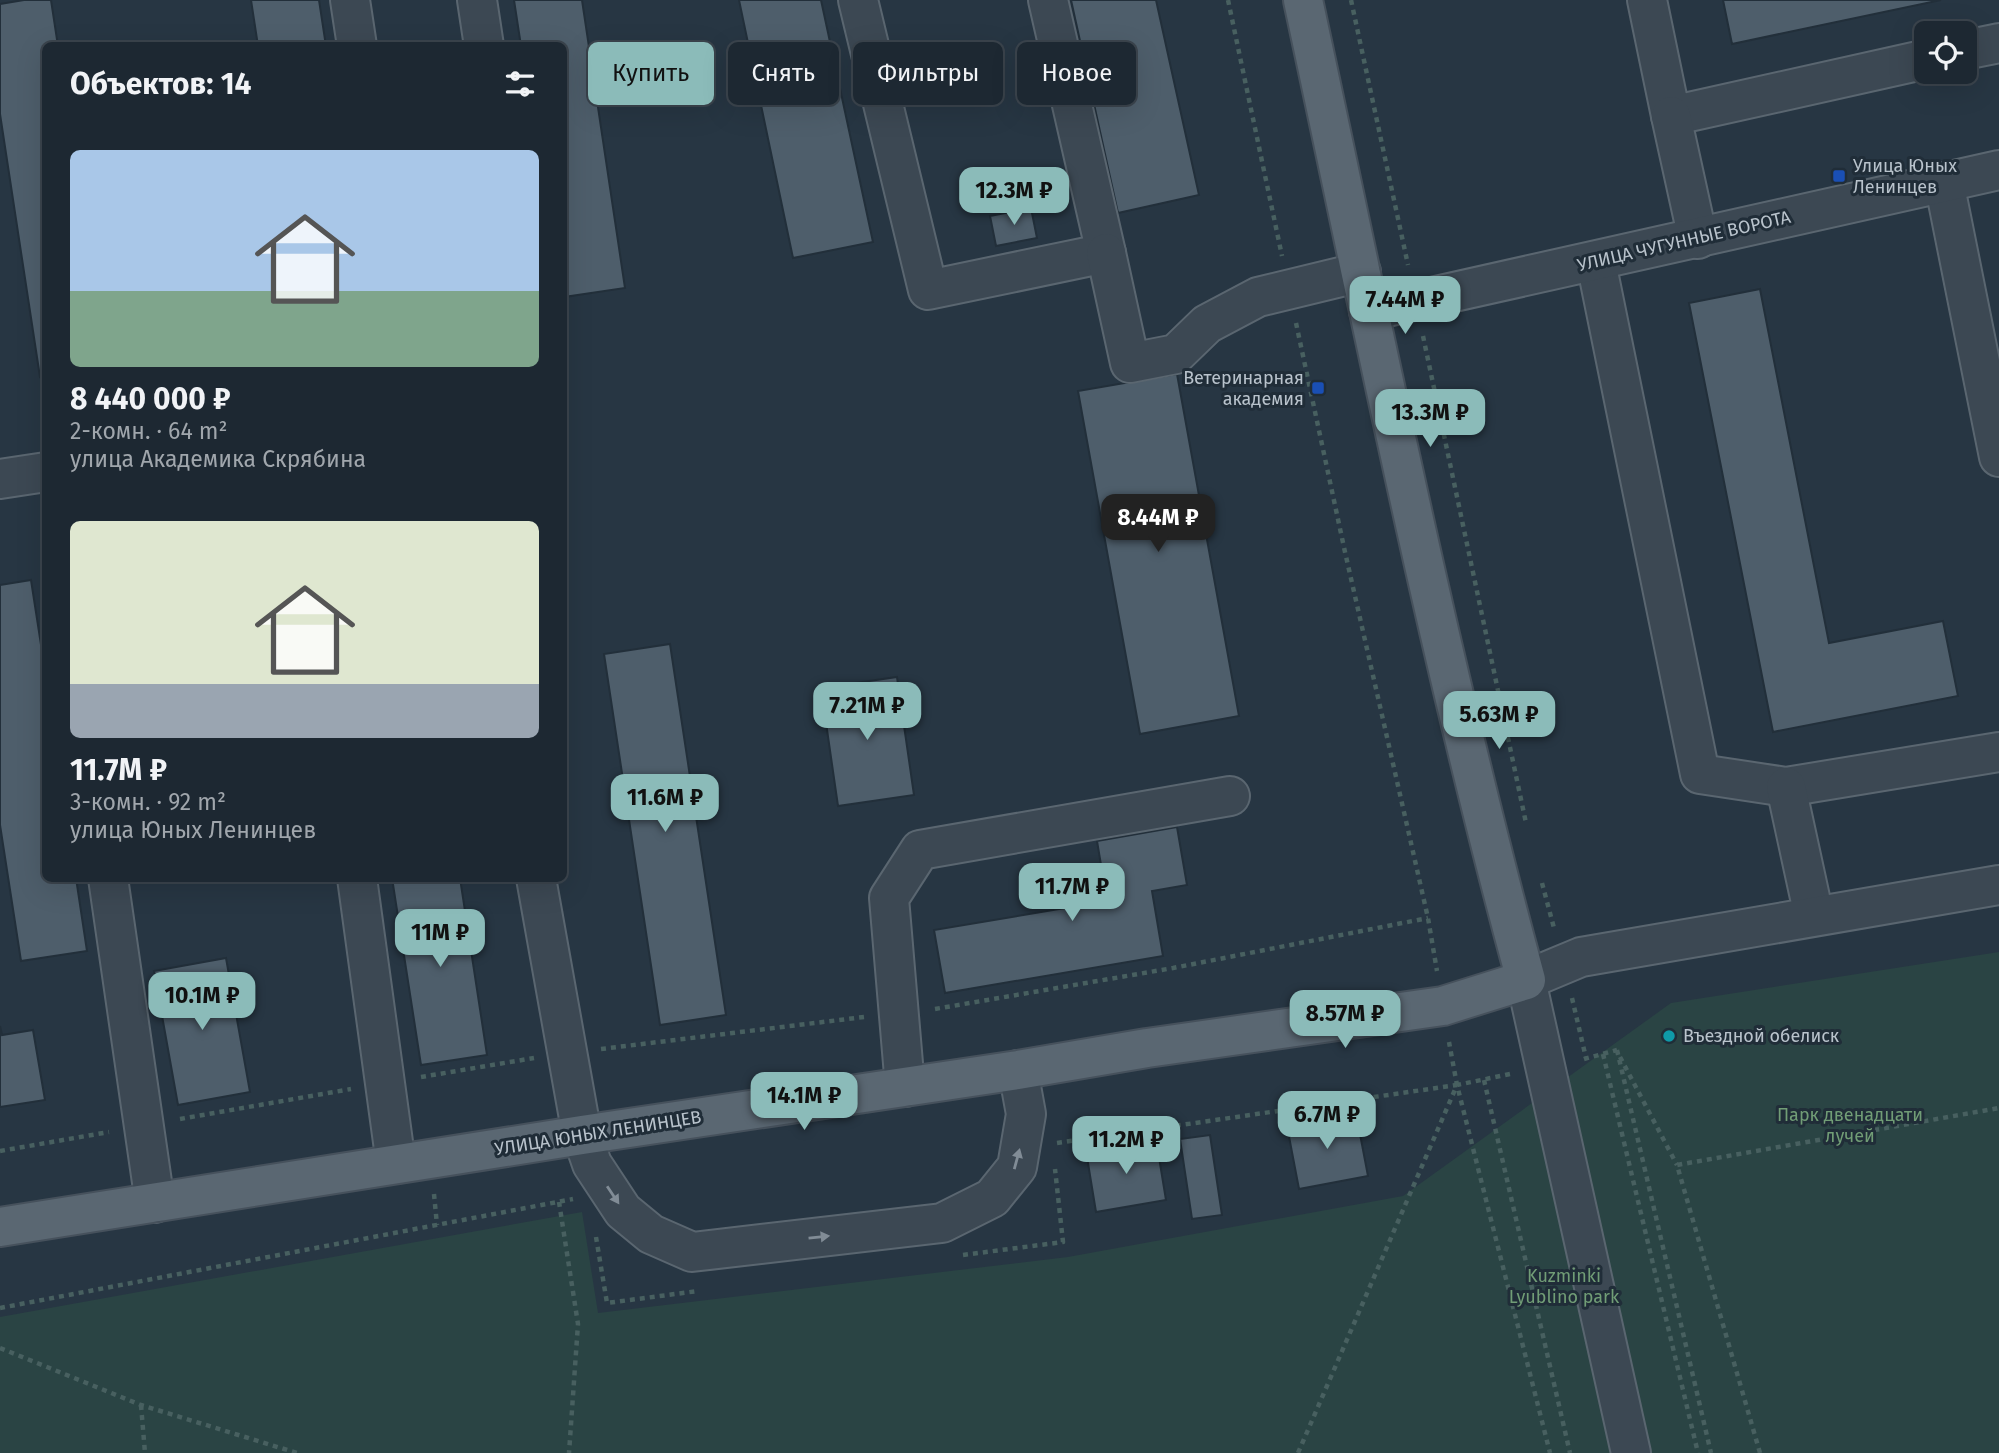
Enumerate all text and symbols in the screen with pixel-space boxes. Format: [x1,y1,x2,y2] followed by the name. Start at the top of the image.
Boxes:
[1914,21,1977,84] map controls
[1914,21,1977,84] button: locate
[588,42,714,105] chip: Купить
[728,42,839,105] chip: Снять
[853,42,1003,105] chip: Фильтры
[1017,42,1136,105] chip: Новое
[501,65,539,103] icon: filters
[70,66,252,102] text: Объектов: 14
[1853,155,1957,198] place label: Улица Юных Ленинцев
[949,168,1079,227] pin: 12.3M ₽
[1831,168,1847,184] marker: Улица Юных Ленинцев
[975,176,1053,204] text: 12.3M ₽
[242,196,368,322] icon: home
[1575,206,1793,276] street label: УЛИЦА ЧУГУННЫЕ ВОРОТА
[1340,276,1470,336] pin: 7.44M ₽
[1366,285,1444,313] text: 7.44M ₽
[1183,367,1304,410] place label: Ветеринарная академия
[1310,380,1326,396] marker: Ветеринарная академия
[70,381,231,417] text: 8 440 000 ₽
[1365,390,1495,449] pin: 13.3M ₽
[1391,398,1469,426] text: 13.3M ₽
[70,417,228,445] text: 2-комн. · 64 m²
[70,445,366,473] text: улица Академика Скрябина
[1093,494,1223,554] pin: 8.44M ₽
[1117,503,1199,531] text: 8.44M ₽
[242,567,368,693] icon: home
[802,682,932,742] pin: 7.21M ₽
[829,691,905,719] text: 7.21M ₽
[1434,692,1564,751] pin: 5.63M ₽
[1459,700,1539,728] text: 5.63M ₽
[70,752,167,788] text: 11.7M ₽
[600,774,730,834] pin: 11.6M ₽
[627,783,703,811] text: 11.6M ₽
[70,788,226,816] text: 3-комн. · 92 m²
[70,816,316,844] text: улица Юных Ленинцев
[1007,864,1137,923] pin: 11.7M ₽
[1035,872,1109,900] text: 11.7M ₽
[391,909,489,969] pin: 11M ₽
[411,918,469,946] text: 11M ₽
[137,972,267,1032] pin: 10.1M ₽
[164,981,240,1009] text: 10.1M ₽
[1280,990,1410,1050] pin: 8.57M ₽
[1306,999,1384,1027] text: 8.57M ₽
[1683,1025,1840,1047] place label: Въездной обелиск
[1661,1028,1677,1044] marker: Въездной обелиск
[739,1072,869,1132] pin: 14.1M ₽
[767,1081,841,1109] text: 14.1M ₽
[1270,1092,1384,1151] pin: 6.7M ₽
[1294,1100,1360,1128] text: 6.7M ₽
[1777,1104,1923,1147] park label: Парк двенадцати лучей
[493,1106,703,1160] street label: УЛИЦА ЮНЫХ ЛЕНИНЦЕВ
[1061,1116,1191,1176] pin: 11.2M ₽
[1088,1125,1164,1153] text: 11.2M ₽
[1012,1147,1023,1169] one-way arrow
[606,1186,620,1204] one-way arrow
[808,1232,830,1243] one-way arrow
[1509,1265,1620,1308] park label: Kuzminki Lyublino park

